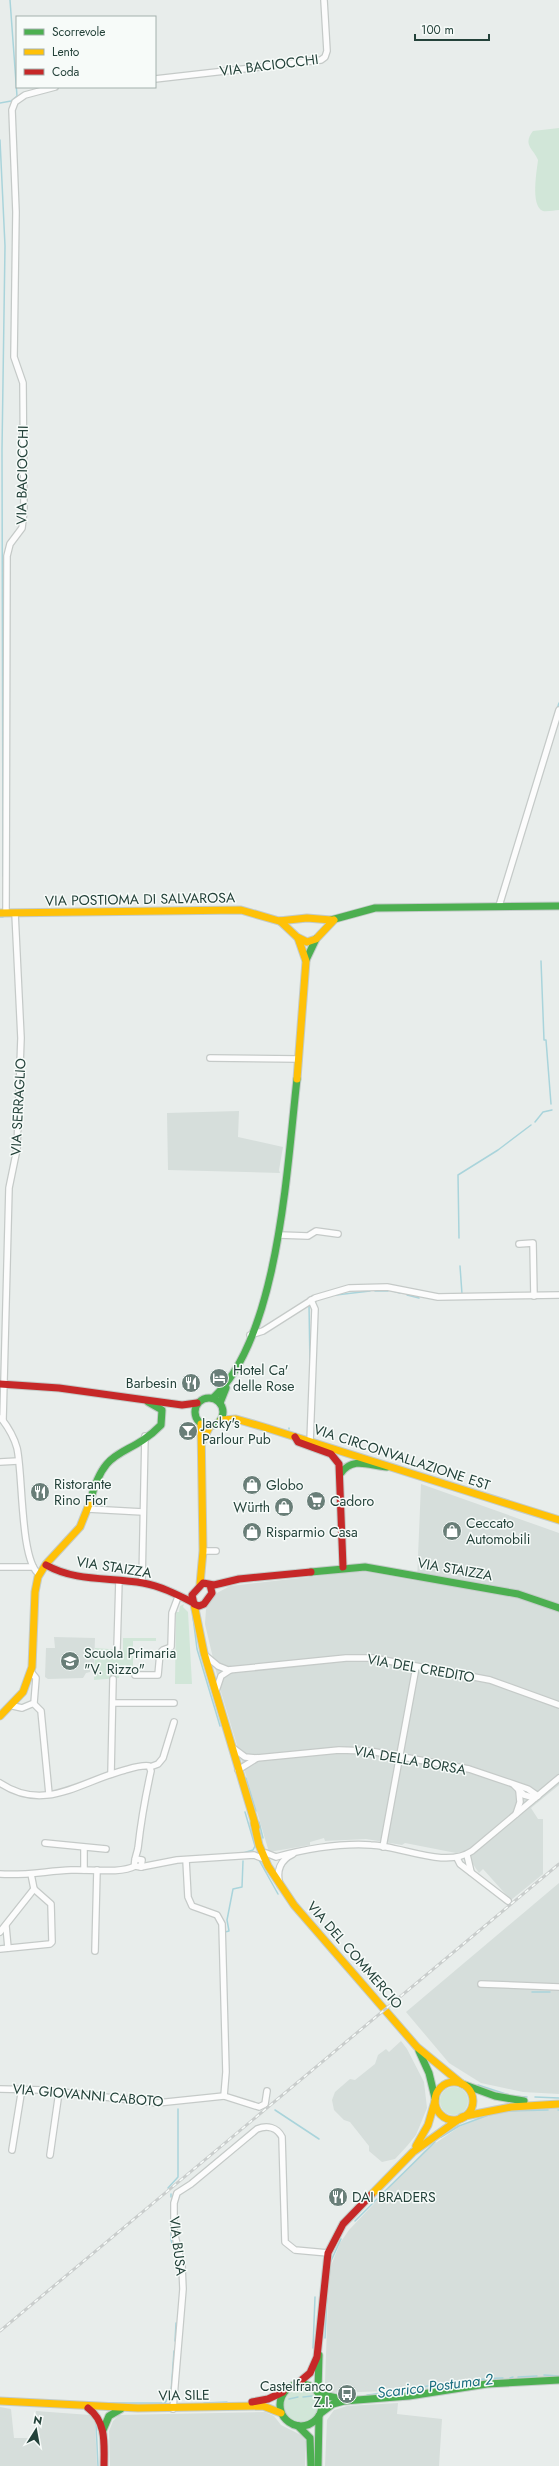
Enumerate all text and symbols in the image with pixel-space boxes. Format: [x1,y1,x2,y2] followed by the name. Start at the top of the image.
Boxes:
[16,16,156,88] legend
[415,16,489,42] scale bar
[421,21,454,39] text: 100 m
[52,23,106,41] text: Scorrevole
[52,43,80,61] text: Lento
[219,49,319,81] street label: VIA BACIOCCHI
[52,63,80,81] text: Coda
[11,425,33,525] street label: VIA BACIOCCHI
[45,887,236,911] street label: VIA POSTIOMA DI SALVAROSA
[5,1058,31,1156] street label: VIA SERRAGLIO
[233,1360,294,1396] place label: Hotel Ca' delle Rose
[208,1367,230,1389] hotel icon: Hotel Ca' delle Rose
[180,1372,202,1394] restaurant icon: Barbesin
[126,1373,177,1393] place label: Barbesin
[200,1413,271,1449] place label: Jacky's Parlour Pub
[311,1419,493,1495] street label: VIA CIRCONVALLAZIONE EST
[177,1420,199,1442] bar icon: Jacky's Parlour Pub
[54,1474,112,1510] place label: Ristorante Rino Fior
[241,1474,263,1496] shop icon: Globo
[266,1475,304,1495] place label: Globo
[29,1481,51,1503] restaurant icon: Ristorante Rino Fior
[305,1490,327,1512] supermarket icon: Cadoro
[330,1491,375,1511] place label: Cadoro
[273,1496,295,1518] shop icon: Würth
[233,1497,270,1517] place label: Würth
[466,1513,530,1549] place label: Ceccato Automobili
[441,1520,463,1542] shop icon: Ceccato Automobili
[241,1521,263,1543] shop icon: Risparmio Casa
[266,1522,358,1542] place label: Risparmio Casa
[75,1551,154,1583] street label: VIA STAIZZA
[416,1553,495,1586] street label: VIA STAIZZA
[84,1643,176,1679] place label: Scuola Primaria "V. Rizzo"
[366,1649,476,1687] street label: VIA DEL CREDITO
[59,1650,81,1672] school or university icon: Scuola Primaria "V. Rizzo"
[352,1740,468,1780] street label: VIA DELLA BORSA
[303,1897,407,2013] street label: VIA DEL COMMERCIO
[12,2078,164,2112] street label: VIA GIOVANNI CABOTO
[327,2186,349,2208] restaurant icon: DAI BRADERS
[352,2187,436,2207] place label: DAI BRADERS
[164,2215,192,2278] street label: VIA BUSA
[376,2368,495,2404] water label: Scarico Postuma 2
[260,2376,333,2412] place label: Castelfranco Z.I.
[336,2383,358,2405] bus stop icon: Castelfranco Z.I.
[158,2385,210,2405] street label: VIA SILE
[16,2410,56,2450] north arrow
[32,2411,44,2429] text: N

